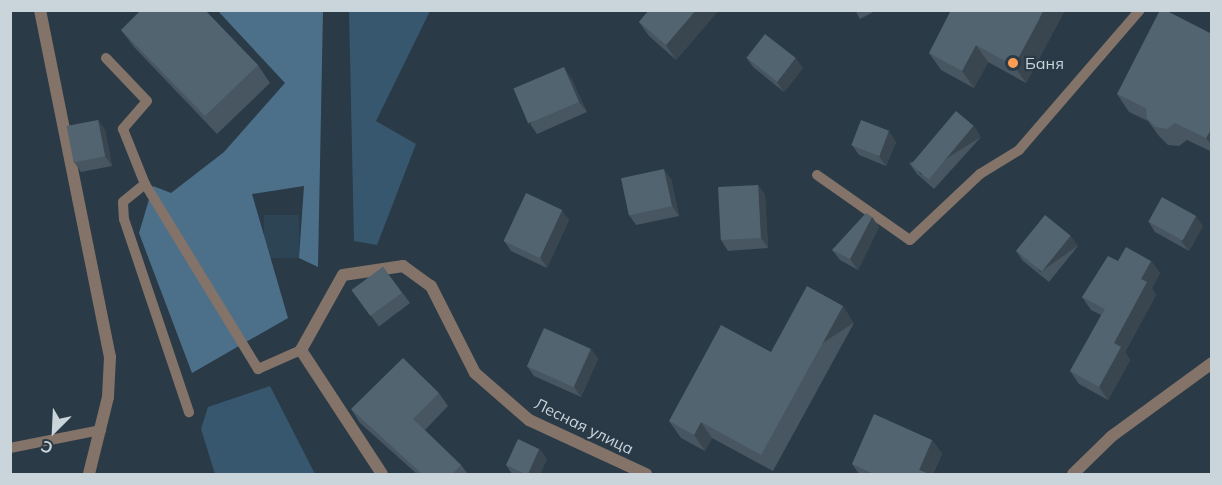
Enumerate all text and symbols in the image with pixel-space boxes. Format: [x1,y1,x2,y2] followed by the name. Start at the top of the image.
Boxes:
[1025,53,1064,73] place label: Баня
[1006,56,1020,70] marker: Баня
[531,394,637,458] street label: Лесная улица
[24,401,84,461] north arrow
[38,436,56,459] text: С

